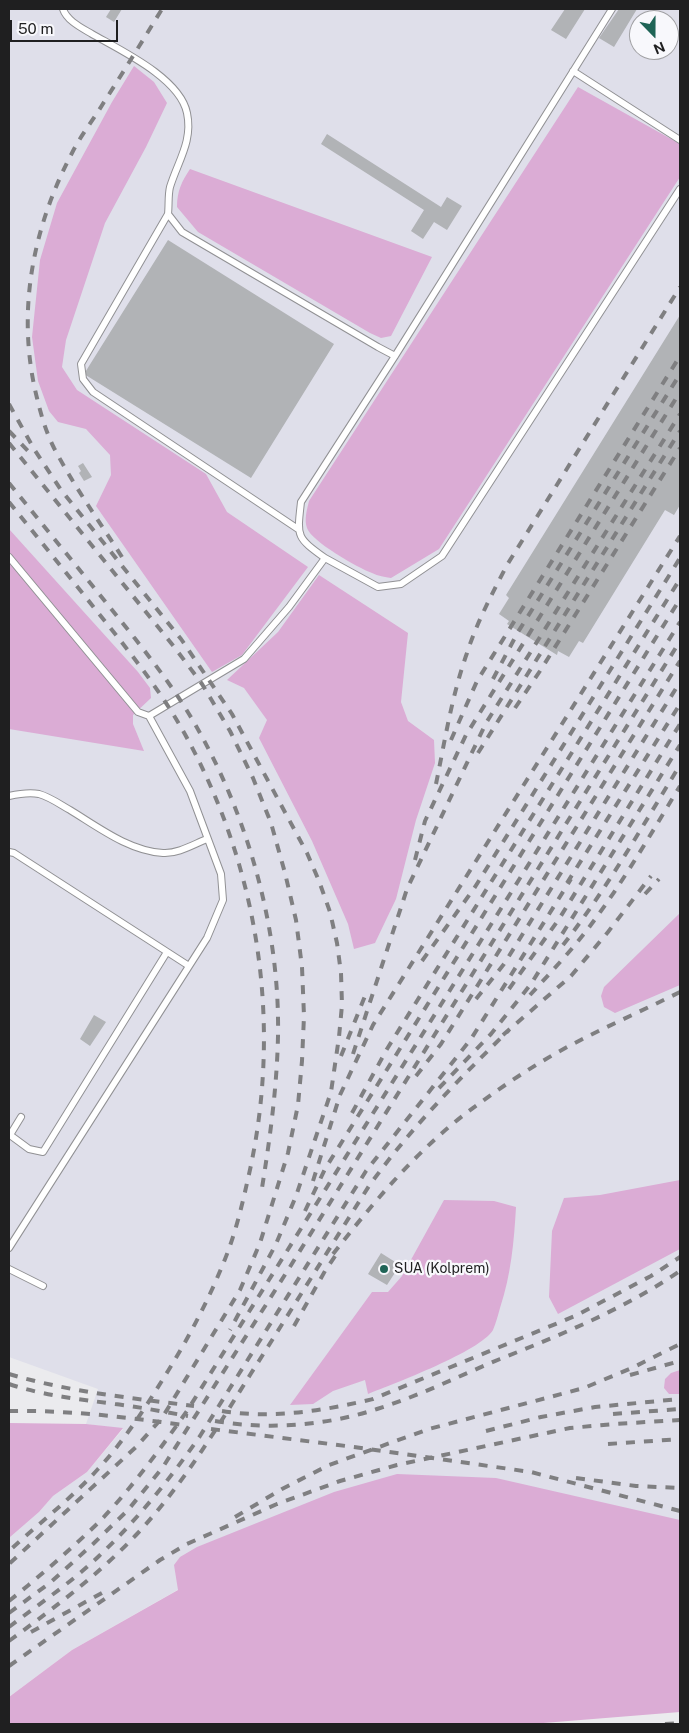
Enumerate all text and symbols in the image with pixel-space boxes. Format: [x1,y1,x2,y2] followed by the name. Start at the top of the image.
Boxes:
[12,10,120,42] scale bar
[629,10,679,60] north arrow
[18,20,53,37] text: 50 m
[651,39,667,57] text: N
[394,1261,490,1277] place label: SUA (Kolprem)
[378,1263,390,1275] marker: SUA (Kolprem)

